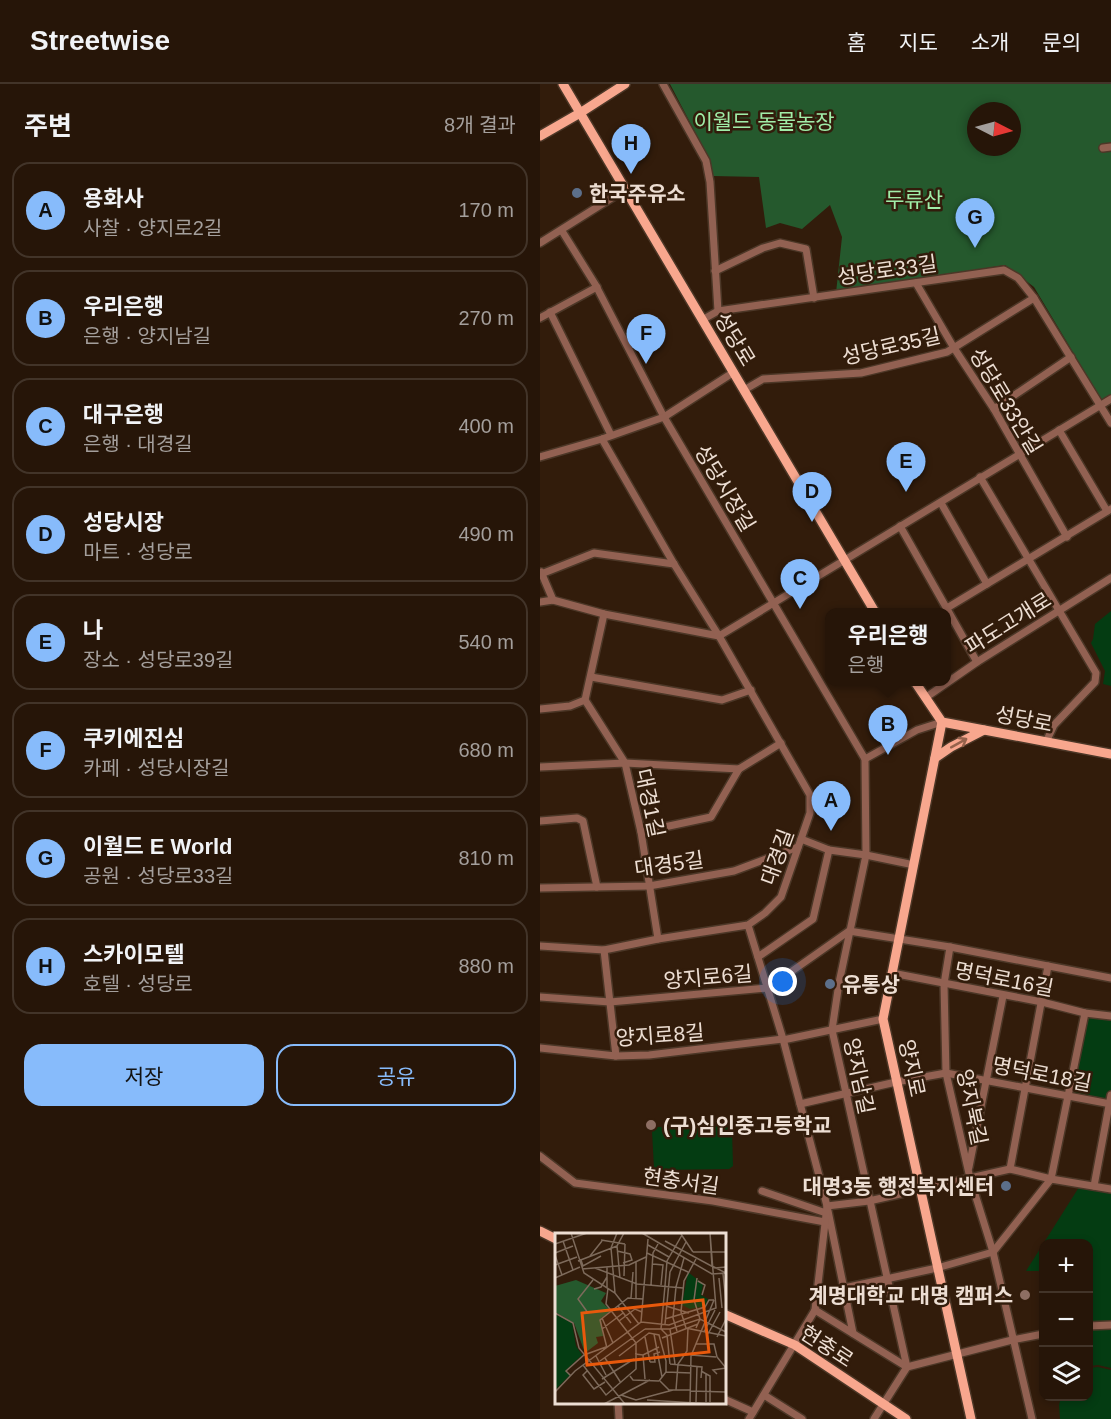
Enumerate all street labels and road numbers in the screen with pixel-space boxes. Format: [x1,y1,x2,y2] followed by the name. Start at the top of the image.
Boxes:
[836,252,938,288] street label: 성당로33길
[710,308,760,370] street label: 성당로
[839,323,943,369] street label: 성당로35길
[965,344,1047,458] street label: 성당로33안길
[690,441,760,535] street label: 성당시장길
[961,588,1055,658] street label: 파도고개로
[993,702,1055,736] street label: 성당로
[632,767,668,839] street label: 대경1길
[756,826,798,888] street label: 대경길
[633,848,705,880] street label: 대경5길
[952,958,1056,1000] street label: 명덕로16길
[663,962,753,992] street label: 양지로6길
[615,1020,705,1050] street label: 양지로8길
[840,1036,878,1116] street label: 양지남길
[895,1037,929,1099] street label: 양지로
[990,1053,1094,1095] street label: 명덕로18길
[953,1067,991,1147] street label: 양지북길
[641,1164,721,1198] street label: 현충서길
[796,1321,858,1371] street label: 현충로

